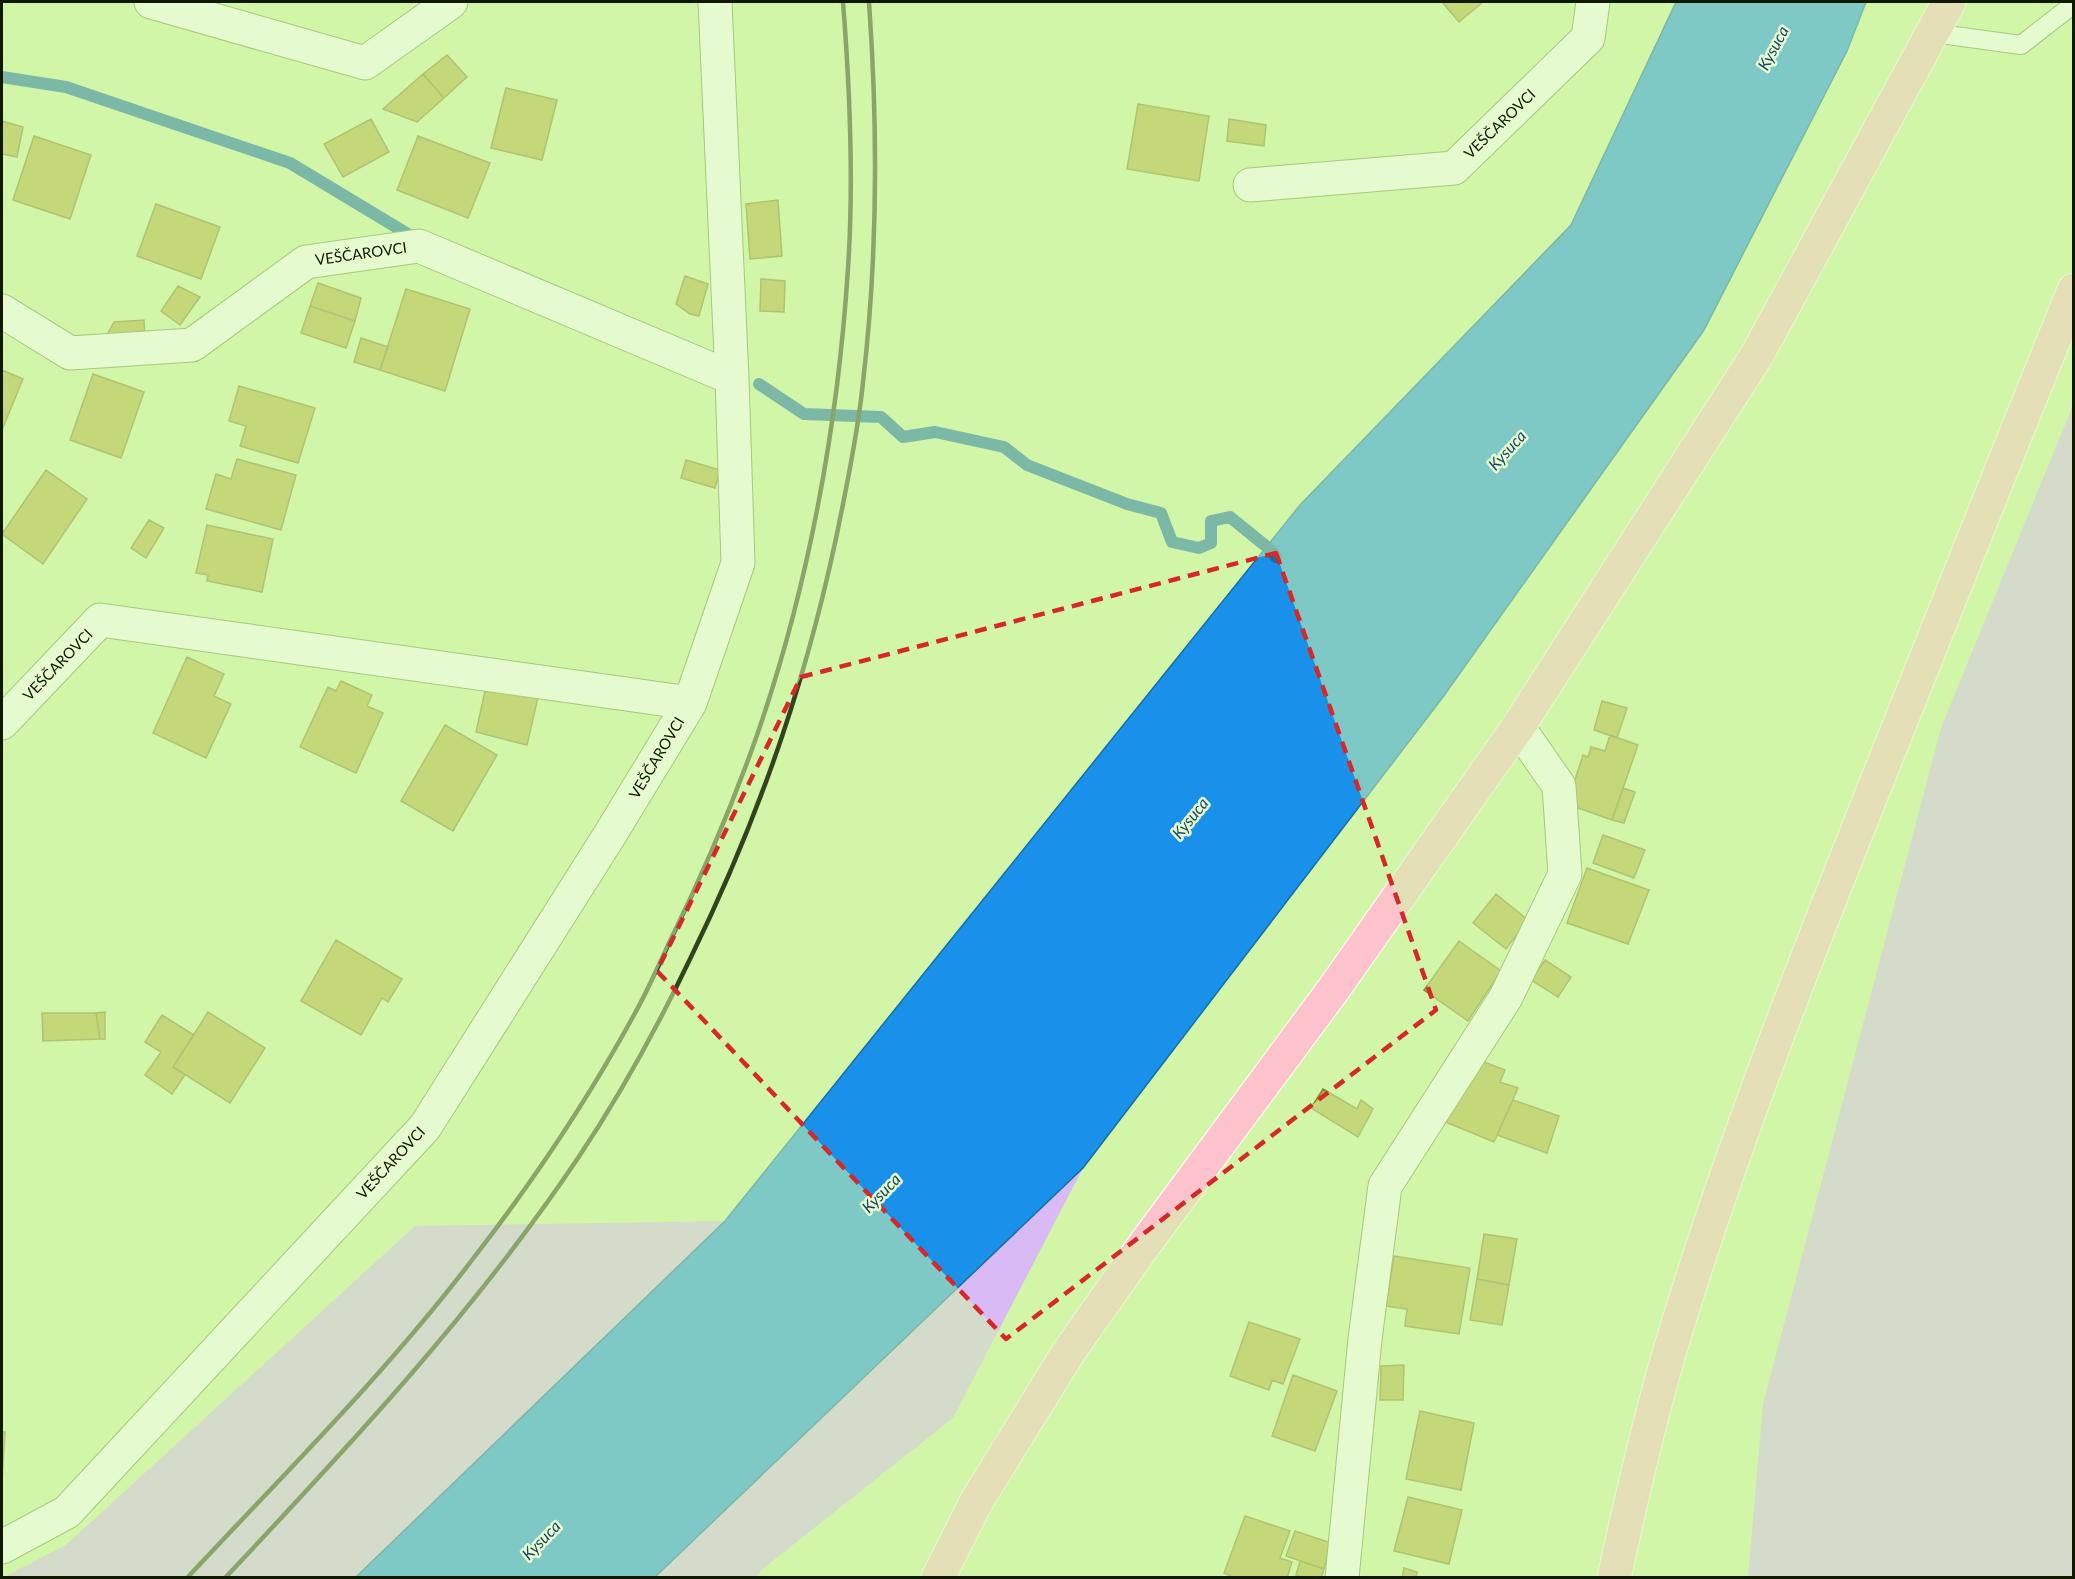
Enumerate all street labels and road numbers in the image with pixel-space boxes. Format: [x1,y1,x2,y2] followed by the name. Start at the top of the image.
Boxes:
[1460,85,1539,162] street label: VEŠČAROVCI
[314,238,408,268] street label: VEŠČAROVCI
[19,625,96,704] street label: VEŠČAROVCI
[625,713,688,802] street label: VEŠČAROVCI
[352,1122,428,1202] street label: VEŠČAROVCI

